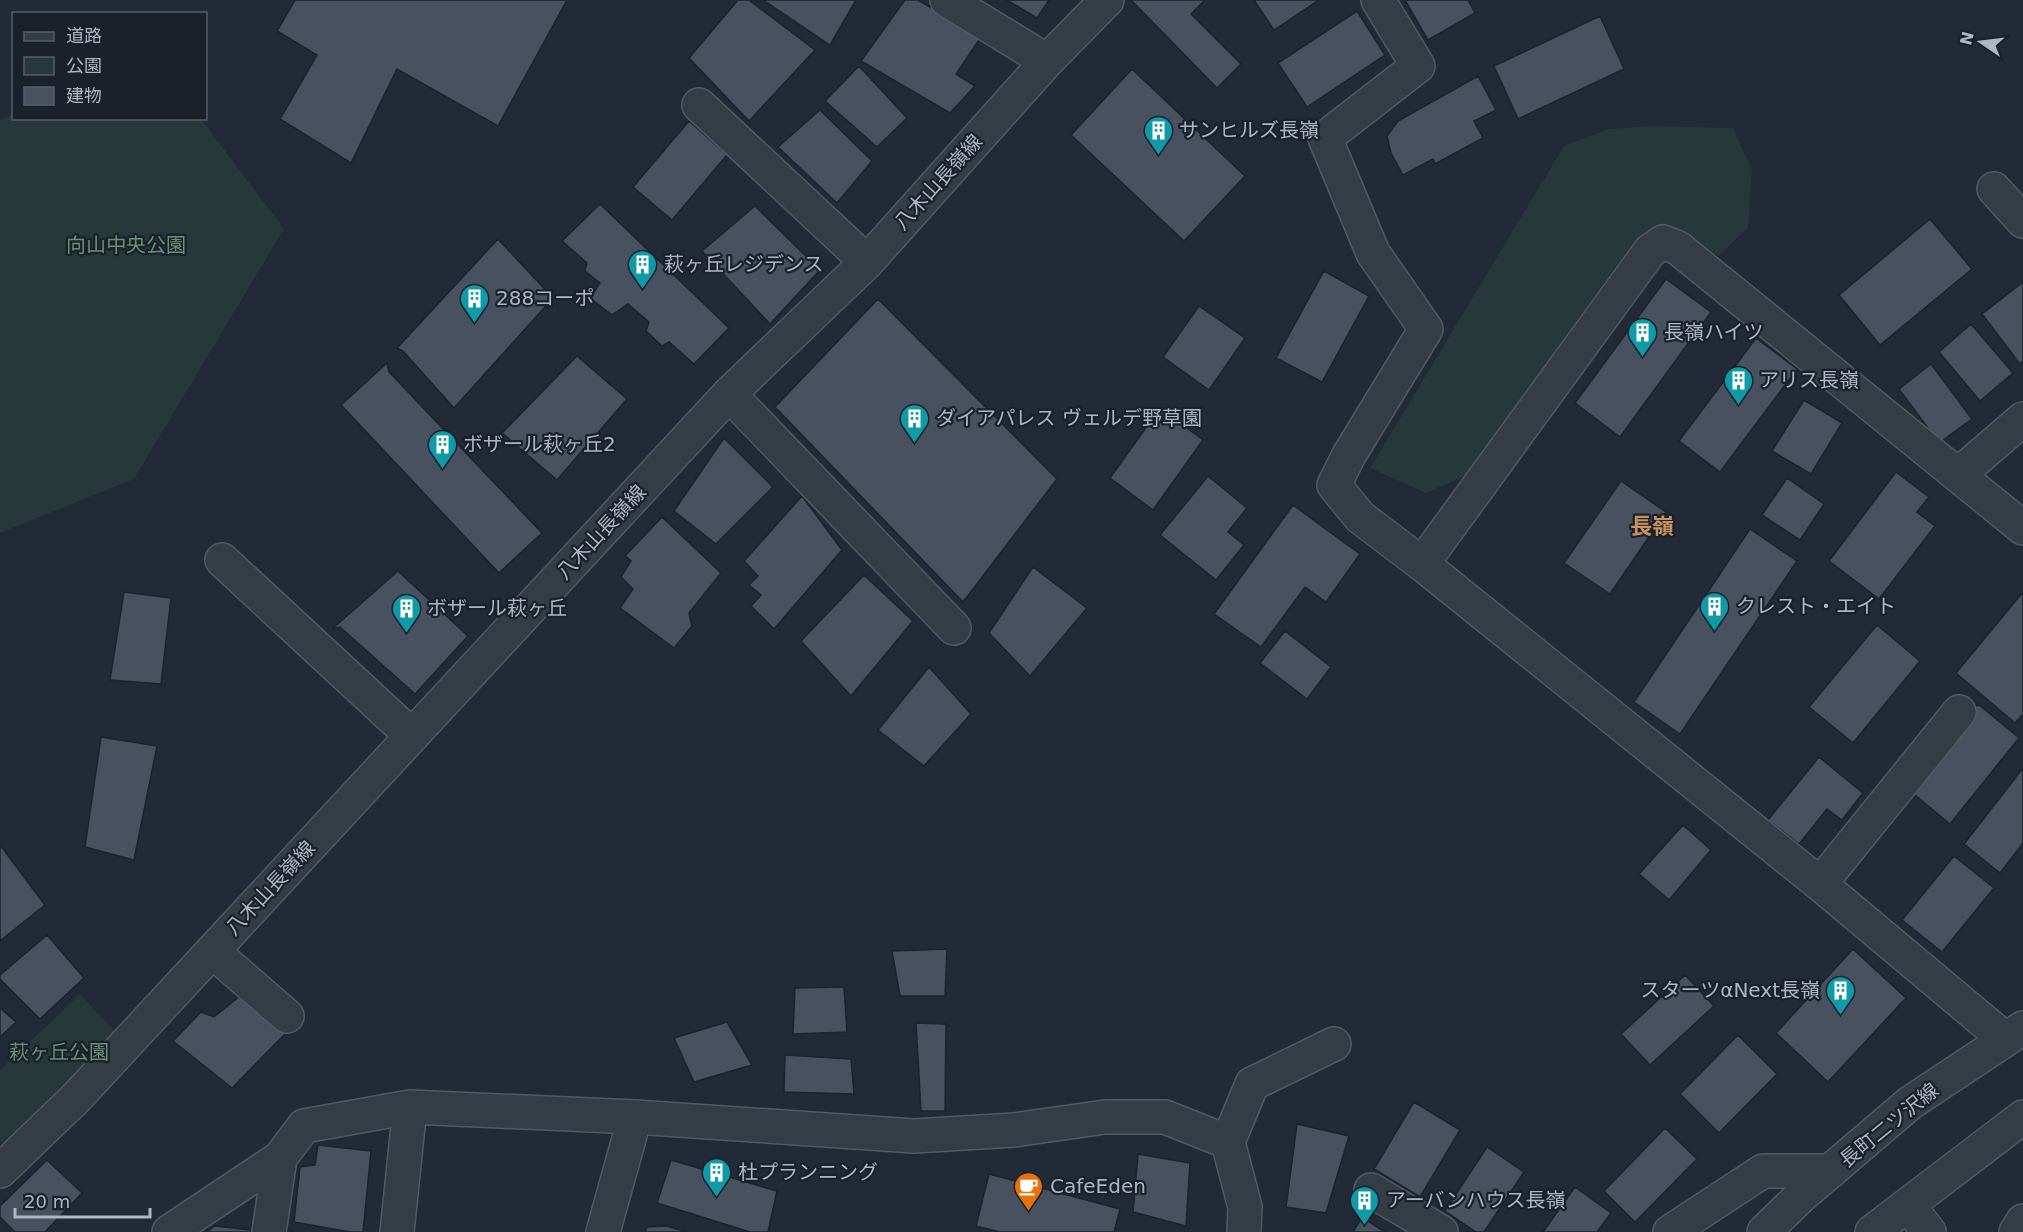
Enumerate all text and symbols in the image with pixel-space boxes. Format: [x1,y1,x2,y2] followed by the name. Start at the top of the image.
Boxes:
[12,12,207,120] legend
[1951,12,2011,72] north arrow
[66,25,102,46] text: 道路
[1956,30,1978,47] text: N
[66,55,102,76] text: 公園
[66,85,102,106] text: 建物
[1142,114,1174,156] building icon: サンヒルズ長嶺
[1179,118,1319,142] place label: サンヒルズ長嶺
[889,129,987,235] street label: 八木山長嶺線
[66,233,186,257] park label: 向山中央公園
[627,248,659,290] building icon: 萩ヶ丘レジデンス
[664,252,824,276] place label: 萩ヶ丘レジデンス
[459,282,491,324] building icon: 288コーポ
[496,286,594,310] place label: 288コーポ
[1627,316,1659,358] building icon: 長嶺ハイツ
[1664,320,1764,344] place label: 長嶺ハイツ
[1722,364,1754,406] building icon: アリス長嶺
[1759,368,1859,392] place label: アリス長嶺
[899,402,931,444] building icon: ダイアパレス ヴェルデ野草園
[936,406,1202,430] place label: ダイアパレス ヴェルデ野草園
[426,428,458,470] building icon: ボザール萩ヶ丘2
[463,432,616,456] place label: ボザール萩ヶ丘2
[551,480,651,584] street label: 八木山長嶺線
[1630,514,1674,539] district label: 長嶺
[1699,590,1731,632] building icon: クレスト・エイト
[390,592,422,634] building icon: ボザール萩ヶ丘
[1736,594,1896,618] place label: クレスト・エイト
[427,596,567,620] place label: ボザール萩ヶ丘
[220,836,320,940] street label: 八木山長嶺線
[1825,974,1857,1016] building icon: スターツαNext長嶺
[1641,978,1820,1002] place label: スターツαNext長嶺
[9,1040,109,1064] park label: 萩ヶ丘公園
[1835,1078,1943,1172] street label: 長町二ツ沢線
[701,1156,733,1198] building icon: 杜プランニング
[738,1160,878,1184] place label: 杜プランニング
[1013,1170,1045,1212] cafe icon: CafeEden
[1050,1174,1146,1198] place label: CafeEden
[15,1181,150,1219] scale bar
[1349,1184,1381,1226] building icon: アーバンハウス長嶺
[1386,1188,1566,1212] place label: アーバンハウス長嶺
[24,1191,70,1212] text: 20 m

